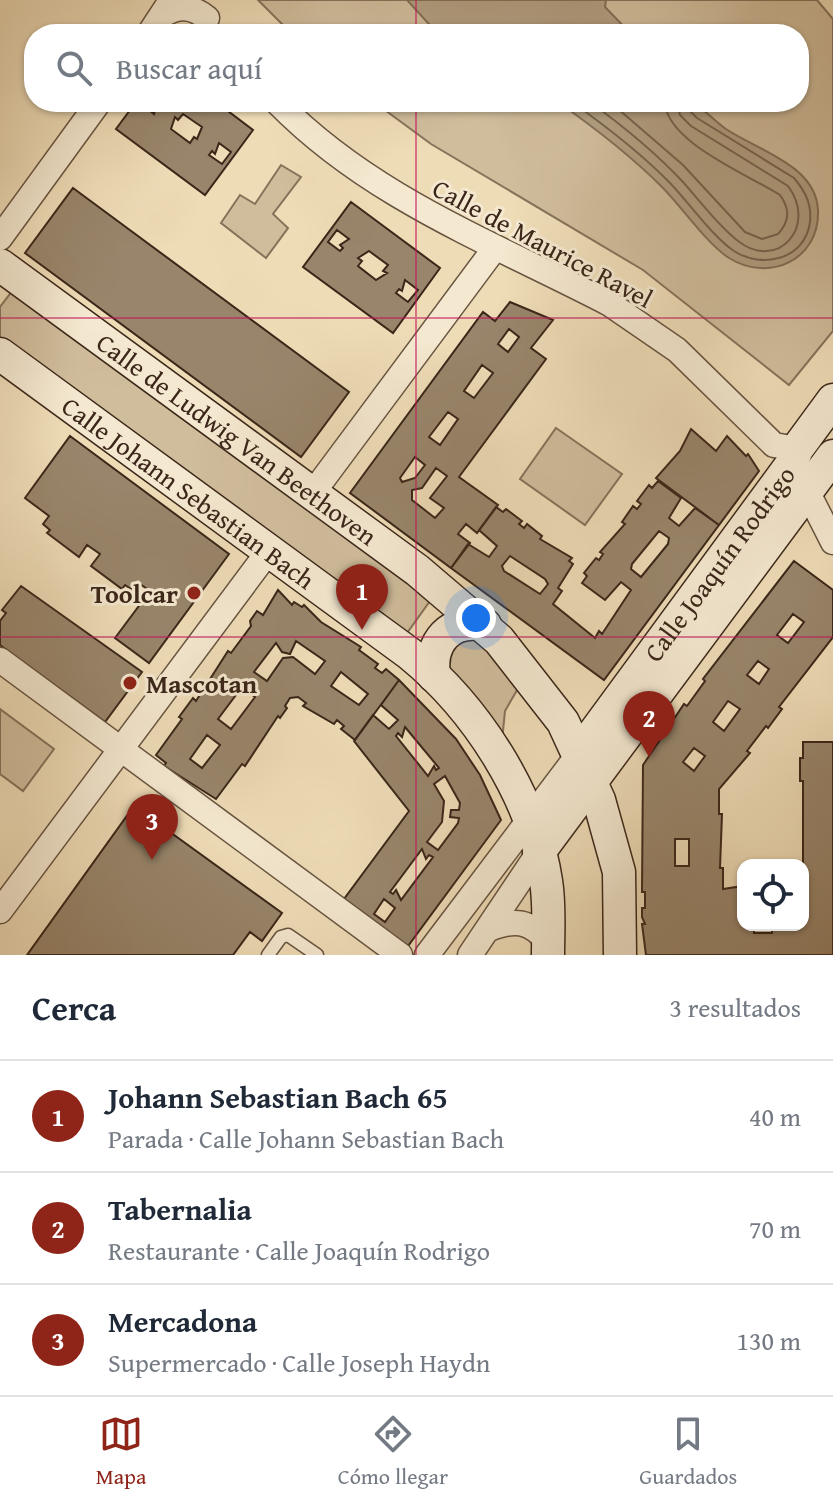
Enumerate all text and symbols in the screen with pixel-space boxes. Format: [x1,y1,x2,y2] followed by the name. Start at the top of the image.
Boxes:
[24,24,809,112] search box
[52,46,96,90] icon: search
[116,46,262,90] text: Buscar aquí
[426,168,660,318] street label: Calle de Maurice Ravel
[89,323,386,555] street label: Calle de Ludwig Van Beethoven
[54,386,324,598] street label: Calle Johann Sebastian Bach
[634,457,804,669] street label: Calle Joaquín Rodrigo
[336,564,388,630] pin: 1
[91,574,178,613] place label: Toolcar
[185,584,203,602] marker: Toolcar
[456,598,496,638] your location
[146,664,258,703] place label: Mascotan
[121,674,139,692] marker: Mascotan
[623,691,675,757] pin: 2
[126,794,178,860] pin: 3
[737,859,809,931] map controls
[737,859,809,931] button: locate
[32,983,116,1032] text: Cerca
[670,988,801,1027] text: 3 resultados
[108,1075,448,1119] text: Johann Sebastian Bach 65
[51,1097,65,1136] text: 1
[749,1097,801,1136] text: 40 m
[108,1119,504,1158] text: Parada · Calle Johann Sebastian Bach
[108,1187,252,1231] text: Tabernalia
[51,1209,65,1248] text: 2
[749,1209,801,1248] text: 70 m
[108,1231,490,1270] text: Restaurante · Calle Joaquín Rodrigo
[108,1299,257,1343] text: Mercadona
[51,1321,65,1360] text: 3
[736,1321,801,1360] text: 130 m
[108,1343,490,1382] text: Supermercado · Calle Joseph Haydn
[96,1412,146,1492] tab: Mapa
[338,1412,448,1492] tab: Cómo llegar
[639,1412,737,1492] tab: Guardados

